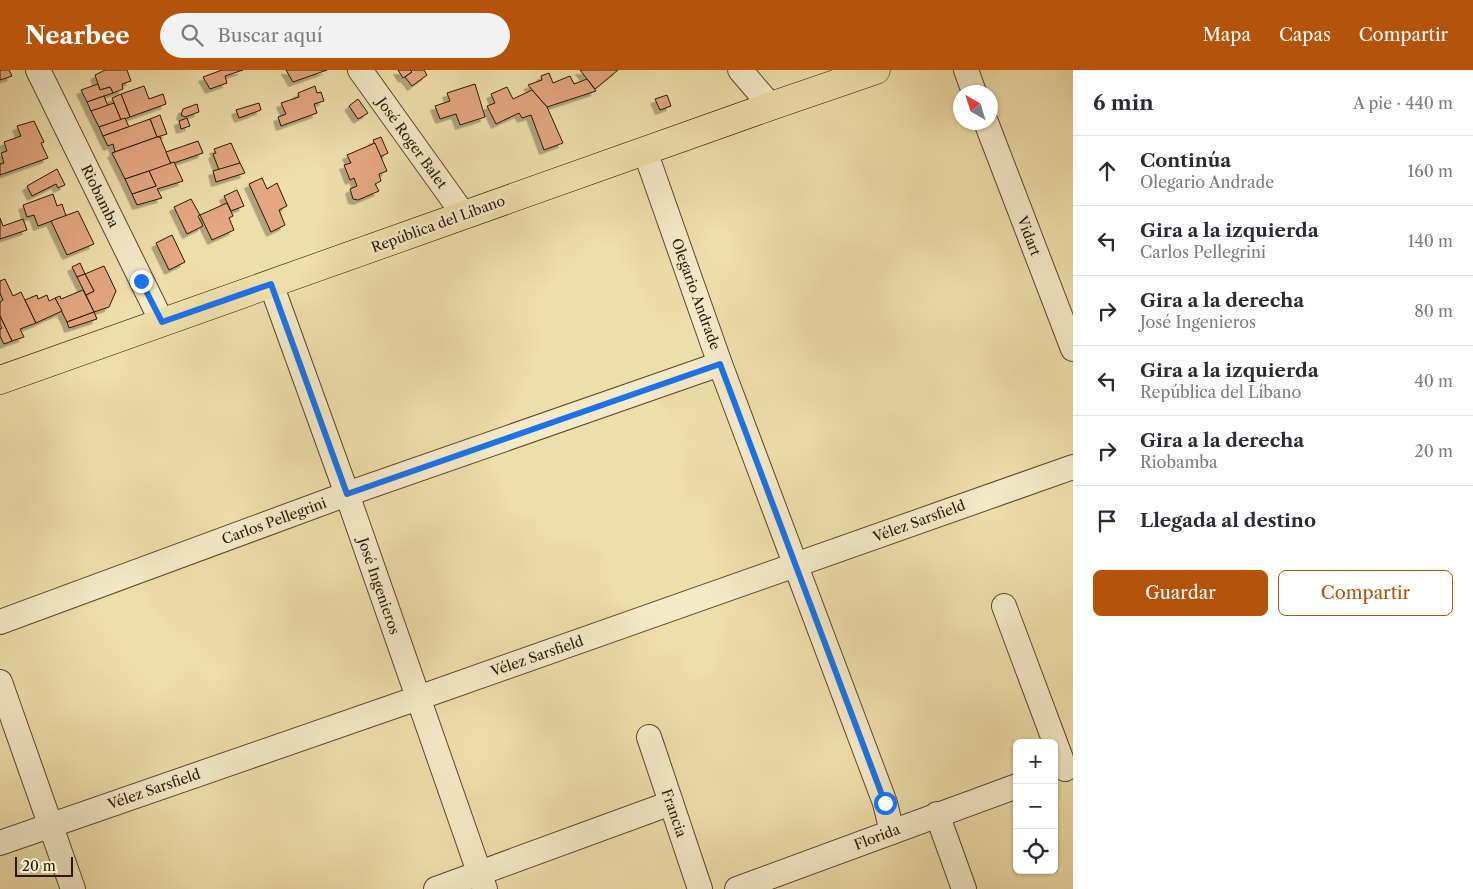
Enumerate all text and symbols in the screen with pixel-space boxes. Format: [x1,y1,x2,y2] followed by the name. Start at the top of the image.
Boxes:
[160,13,510,58] search box
[25,21,130,50] text: Nearbee
[178,21,206,49] icon: search
[218,24,323,47] text: Buscar aquí
[1203,24,1251,46] text: Mapa
[1279,24,1331,46] text: Capas
[1359,24,1448,46] text: Compartir
[953,85,998,130] north arrow
[1093,90,1154,115] text: 6 min
[372,92,451,192] street label: José Roger Balet
[1353,93,1453,113] text: A pie · 440 m
[1140,149,1231,172] text: Continúa
[1093,157,1121,185] icon: ahead
[1408,161,1453,181] text: 160 m
[77,162,123,231] street label: Riobamba
[1140,172,1274,192] text: Olegario Andrade
[369,191,507,257] street label: República del Líbano
[1013,213,1045,258] street label: Vidart
[1140,219,1319,242] text: Gira a la izquierda
[1093,227,1121,255] icon: left
[1408,231,1453,251] text: 140 m
[667,236,725,352] street label: Olegario Andrade
[1140,242,1266,262] text: Carlos Pellegrini
[130,270,153,293] route end
[1140,289,1304,312] text: Gira a la derecha
[1093,297,1121,325] icon: right
[1414,301,1453,321] text: 80 m
[1140,312,1256,332] text: José Ingenieros
[1140,359,1319,382] text: Gira a la izquierda
[1093,367,1121,395] icon: left
[1414,371,1453,391] text: 40 m
[1140,382,1301,402] text: República del Líbano
[1140,429,1304,452] text: Gira a la derecha
[1093,437,1121,465] icon: right
[1414,441,1453,461] text: 20 m
[1140,452,1217,472] text: Riobamba
[219,494,329,548] street label: Carlos Pellegrini
[870,496,968,546] street label: Vélez Sarsfield
[1093,507,1121,535] icon: arrive
[1140,509,1316,532] text: Llegada al destino
[353,533,404,637] street label: José Ingenieros
[1093,570,1268,616] button: Guardar
[1278,570,1453,616] button: Compartir
[487,632,586,681] street label: Vélez Sarsfield
[1013,739,1058,874] map controls
[1013,739,1058,784] button: +
[104,765,203,814] street label: Vélez Sarsfield
[1013,784,1058,829] button: −
[657,786,691,840] street label: Francia
[874,792,897,815] route start
[851,820,903,854] street label: Florida
[1013,829,1058,874] button: locate
[15,854,72,877] scale bar
[22,857,56,875] text: 20 m

